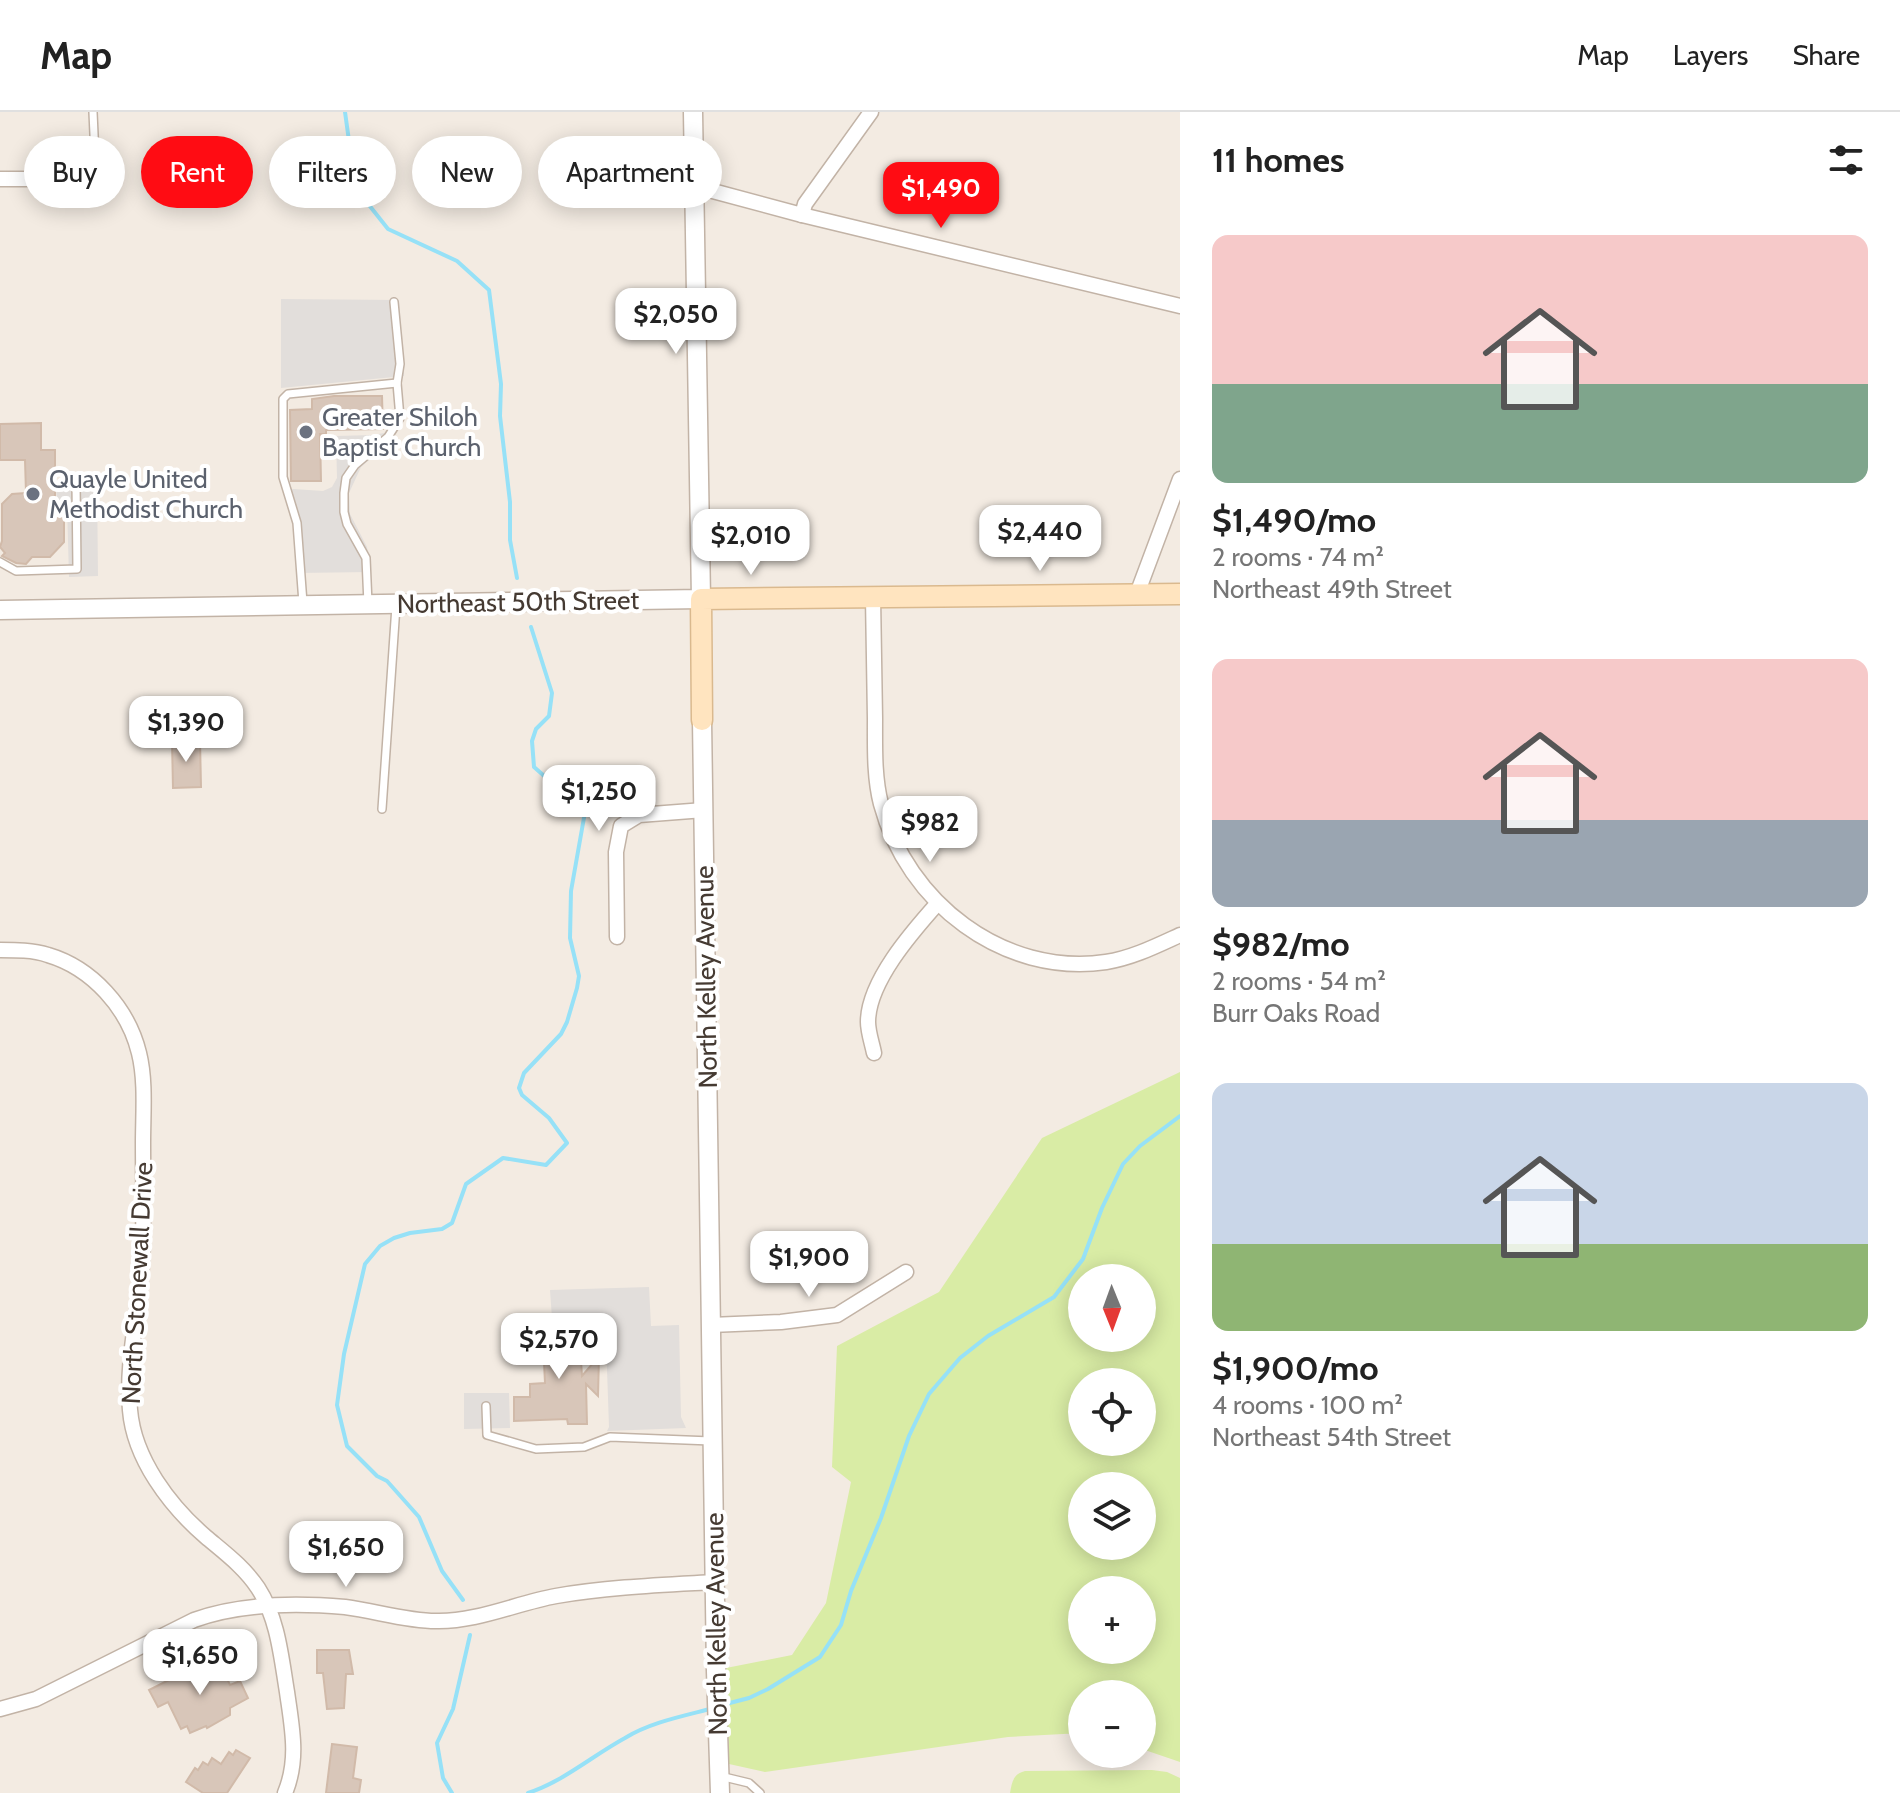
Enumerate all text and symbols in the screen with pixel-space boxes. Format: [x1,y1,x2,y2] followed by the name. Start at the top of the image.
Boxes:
[40,32,112,79] text: Map
[1577,38,1629,72] text: Map
[1673,38,1748,72] text: Layers
[1792,38,1860,72] text: Share
[24,136,125,208] chip: Buy
[141,136,253,208] chip: Rent
[269,136,396,208] chip: Filters
[412,136,522,208] chip: New
[538,136,722,208] chip: Apartment
[1824,138,1868,182] icon: filters
[1212,139,1344,181] text: 11 homes
[876,162,1006,230] pin: $1,490
[901,172,981,204] text: $1,490
[1468,287,1612,431] icon: home
[611,288,741,356] pin: $2,050
[633,298,719,330] text: $2,050
[322,401,481,463] place label: Greater Shiloh Baptist Church
[297,423,315,441] marker: Greater Shiloh Baptist Church
[49,463,243,525] place label: Quayle United Methodist Church
[24,485,42,503] marker: Quayle United Methodist Church
[1212,499,1376,541] text: $1,490/mo
[975,505,1105,573] pin: $2,440
[686,509,816,577] pin: $2,010
[997,515,1083,547] text: $2,440
[711,519,791,551] text: $2,010
[1212,541,1384,573] text: 2 rooms · 74 m²
[1212,573,1452,605] text: Northeast 49th Street
[397,584,640,620] street label: Northeast 50th Street
[121,696,251,764] pin: $1,390
[147,706,225,738] text: $1,390
[1468,711,1612,855] icon: home
[534,765,664,833] pin: $1,250
[561,775,637,807] text: $1,250
[883,796,977,864] pin: $982
[900,806,960,838] text: $982
[688,865,724,1089] street label: North Kelley Avenue
[1212,923,1350,965] text: $982/mo
[1212,965,1386,997] text: 2 rooms · 54 m²
[1212,997,1380,1029] text: Burr Oaks Road
[1468,1135,1612,1279] icon: home
[115,1161,159,1405] street label: North Stonewall Drive
[744,1231,874,1299] pin: $1,900
[768,1241,850,1273] text: $1,900
[1068,1264,1156,1352] north arrow
[1068,1264,1156,1768] map controls
[494,1313,624,1381] pin: $2,570
[519,1323,599,1355] text: $2,570
[1212,1347,1379,1389] text: $1,900/mo
[1068,1368,1156,1456] button: locate
[1212,1389,1403,1421] text: 4 rooms · 100 m²
[1212,1421,1451,1453] text: Northeast 54th Street
[1068,1472,1156,1560] button: layers
[698,1512,734,1736] street label: North Kelley Avenue
[281,1521,411,1589] pin: $1,650
[307,1531,385,1563] text: $1,650
[1068,1576,1156,1664] button: +
[135,1629,265,1697] pin: $1,650
[161,1639,239,1671] text: $1,650
[1068,1680,1156,1768] button: −

